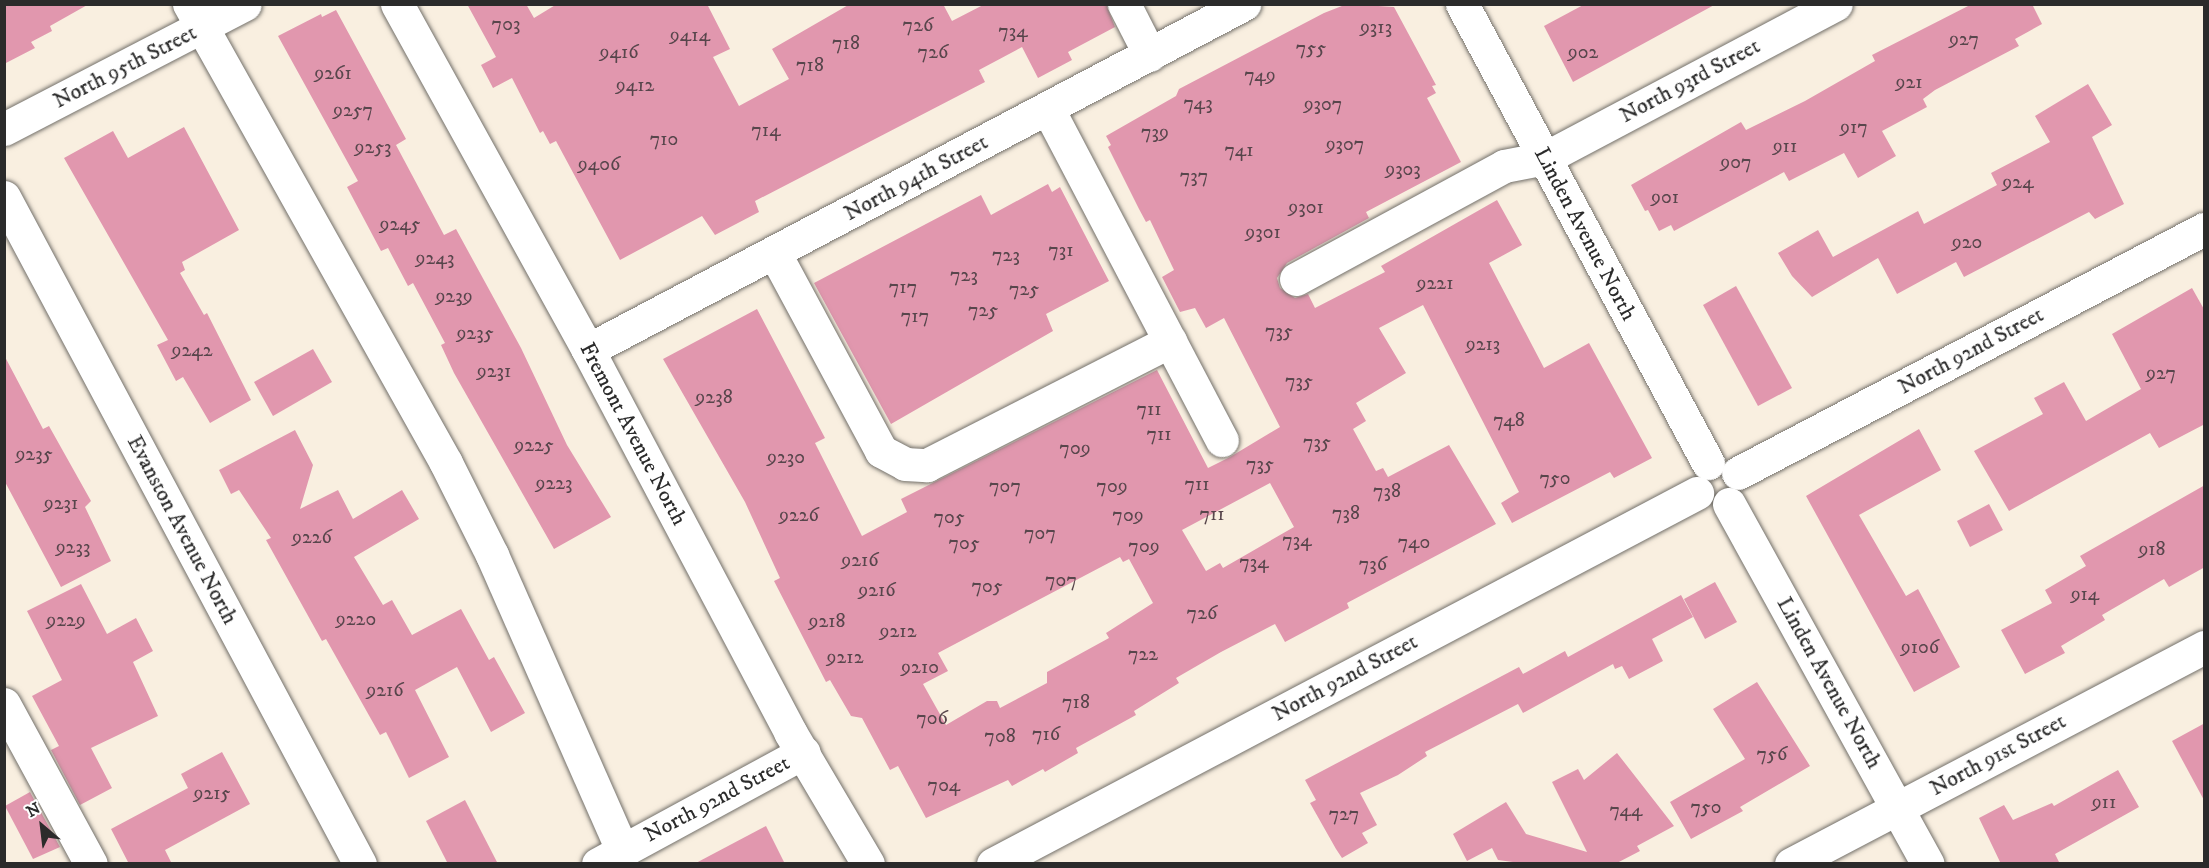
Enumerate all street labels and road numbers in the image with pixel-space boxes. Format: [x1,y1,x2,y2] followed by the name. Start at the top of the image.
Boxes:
[49,20,201,114] street label: North 95th Street
[1615,33,1765,129] street label: North 93rd Street
[840,129,992,227] street label: North 94th Street
[1528,143,1642,325] street label: Linden Avenue North
[1894,302,2048,400] street label: North 92nd Street
[574,338,692,530] street label: Fremont Avenue North
[121,431,243,629] street label: Evanston Avenue North
[1771,592,1887,774] street label: Linden Avenue North
[1268,629,1422,727] street label: North 92nd Street
[1926,708,2070,802] street label: North 91st Street
[640,750,794,848] street label: North 92nd Street

